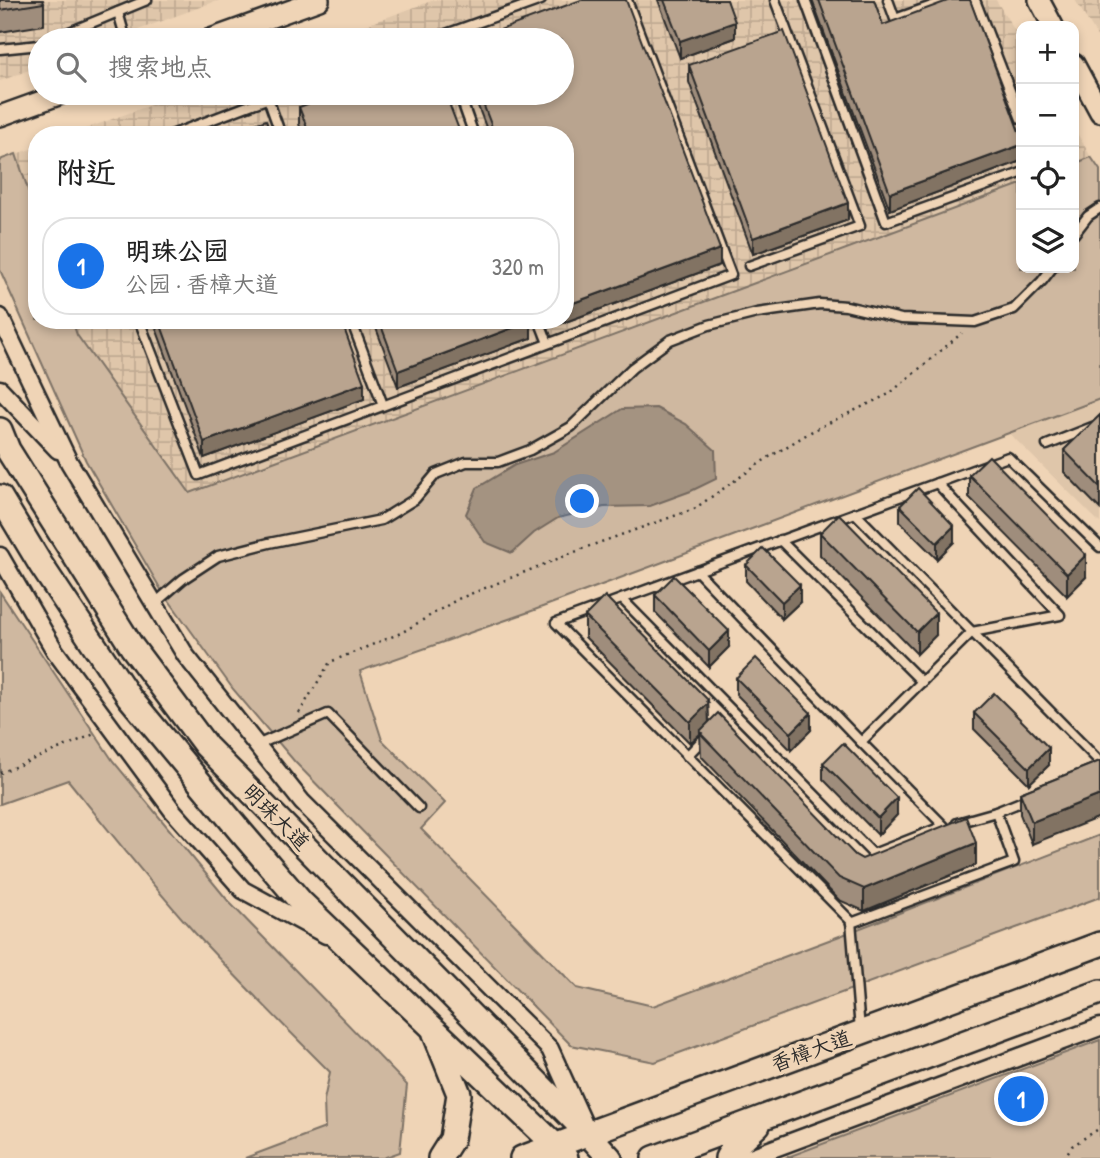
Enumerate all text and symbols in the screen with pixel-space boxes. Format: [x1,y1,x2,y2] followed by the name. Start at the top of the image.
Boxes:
[1016,21,1079,273] map controls
[1016,21,1079,84] button: +
[28,28,574,105] search box
[52,48,90,86] icon: search
[108,49,212,84] text: 搜索地点
[1016,84,1079,147] button: −
[1016,147,1079,210] button: locate
[56,152,116,192] text: 附近
[1016,210,1079,273] button: layers
[125,233,229,268] text: 明珠公园
[77,251,85,282] text: 1
[492,251,544,282] text: 320 m
[125,268,278,299] text: 公园 · 香樟大道
[565,484,599,518] your location
[236,777,316,857] street label: 明珠大道
[766,1023,855,1079] street label: 香樟大道
[998,1073,1044,1125] pin: 1

